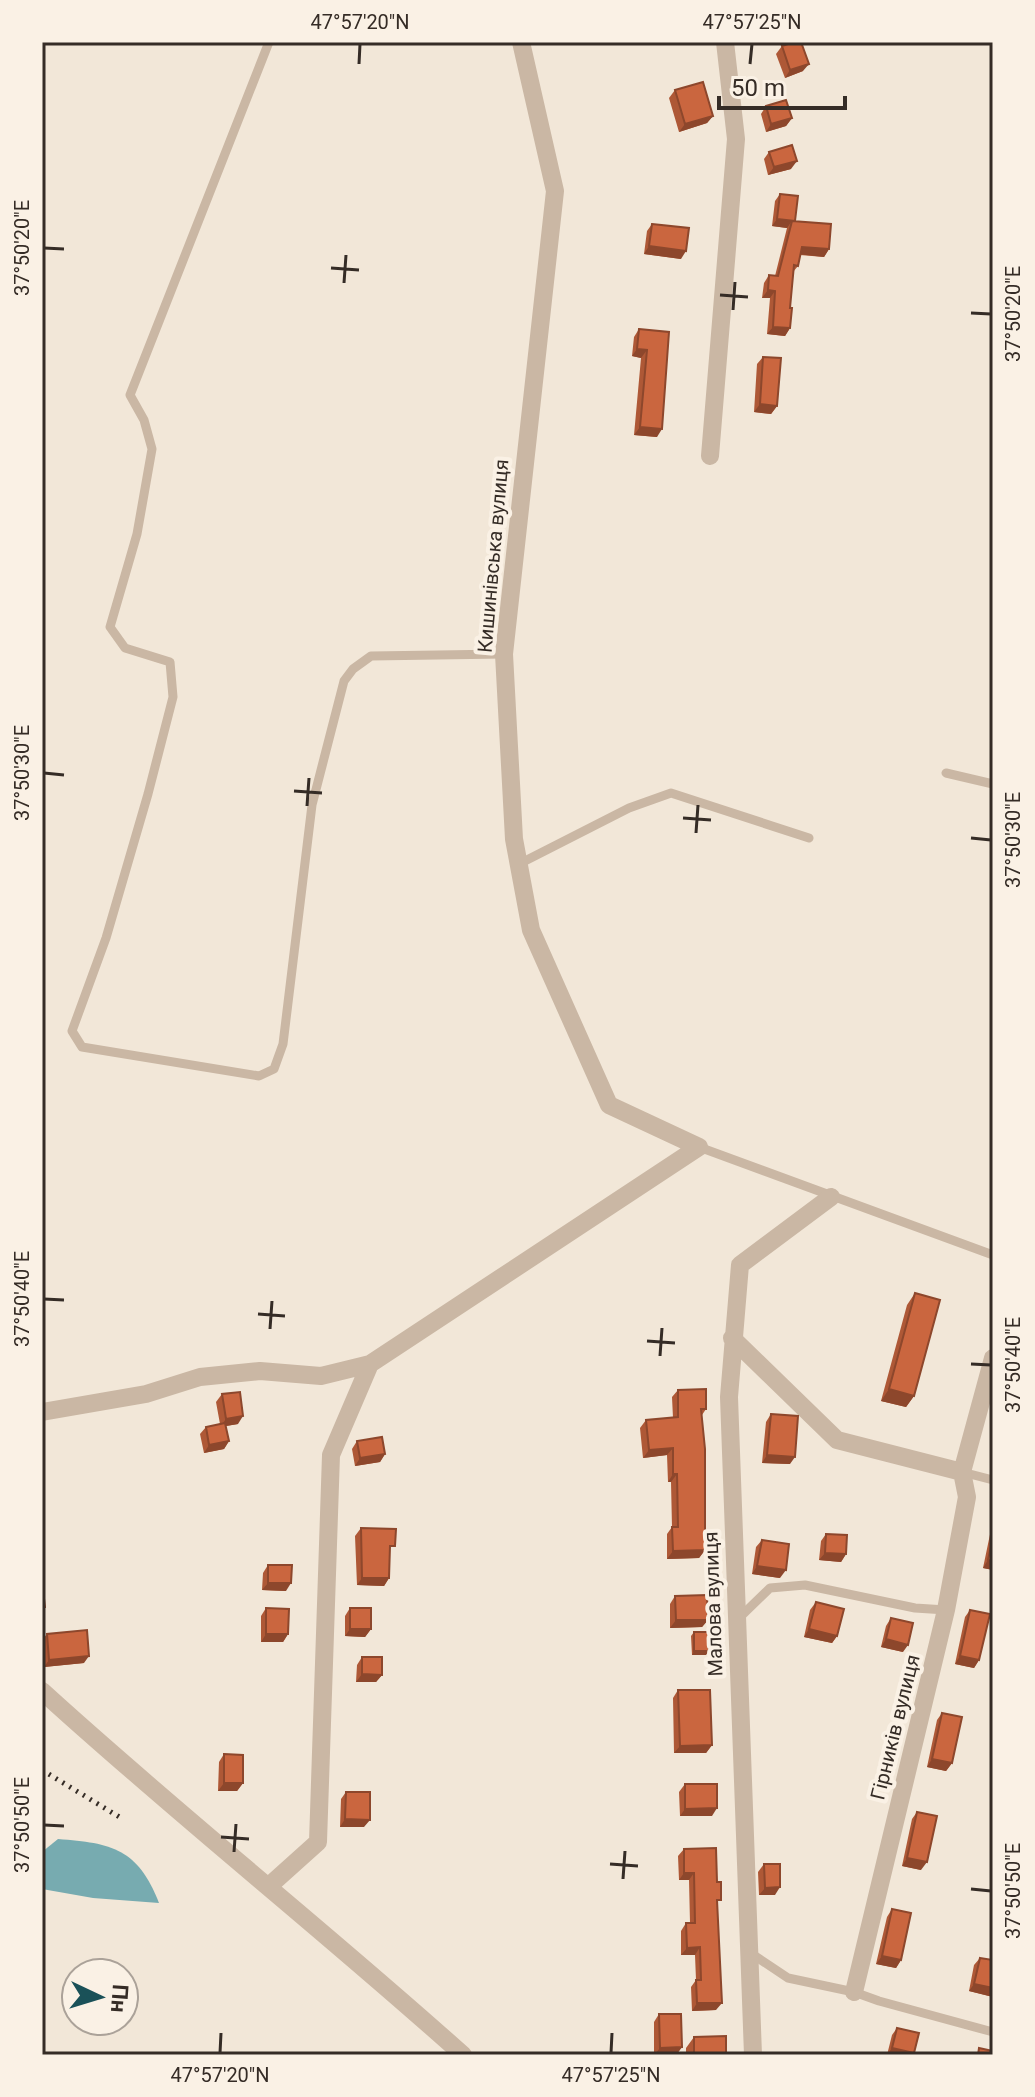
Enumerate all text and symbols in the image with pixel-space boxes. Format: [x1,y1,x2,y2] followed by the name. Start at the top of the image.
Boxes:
[310,10,410,34] text: 47°57'20"N
[702,10,802,34] text: 47°57'25"N
[719,60,845,110] scale bar
[731,74,785,102] text: 50 m
[10,200,34,296] text: 37°50'20"E
[1001,266,1025,362] text: 37°50'20"E
[473,458,513,654] street label: Кишинівська вулиця
[10,725,34,821] text: 37°50'30"E
[1001,792,1025,888] text: 37°50'30"E
[10,1251,34,1347] text: 37°50'40"E
[1001,1317,1025,1413] text: 37°50'40"E
[698,1531,728,1677] street label: Малова вулиця
[865,1652,925,1802] street label: Гірників вулиця
[10,1777,34,1873] text: 37°50'50"E
[1001,1843,1025,1939] text: 37°50'50"E
[60,1957,140,2037] north arrow
[106,1984,133,2013] text: Пн
[170,2063,270,2087] text: 47°57'20"N
[561,2063,661,2087] text: 47°57'25"N

